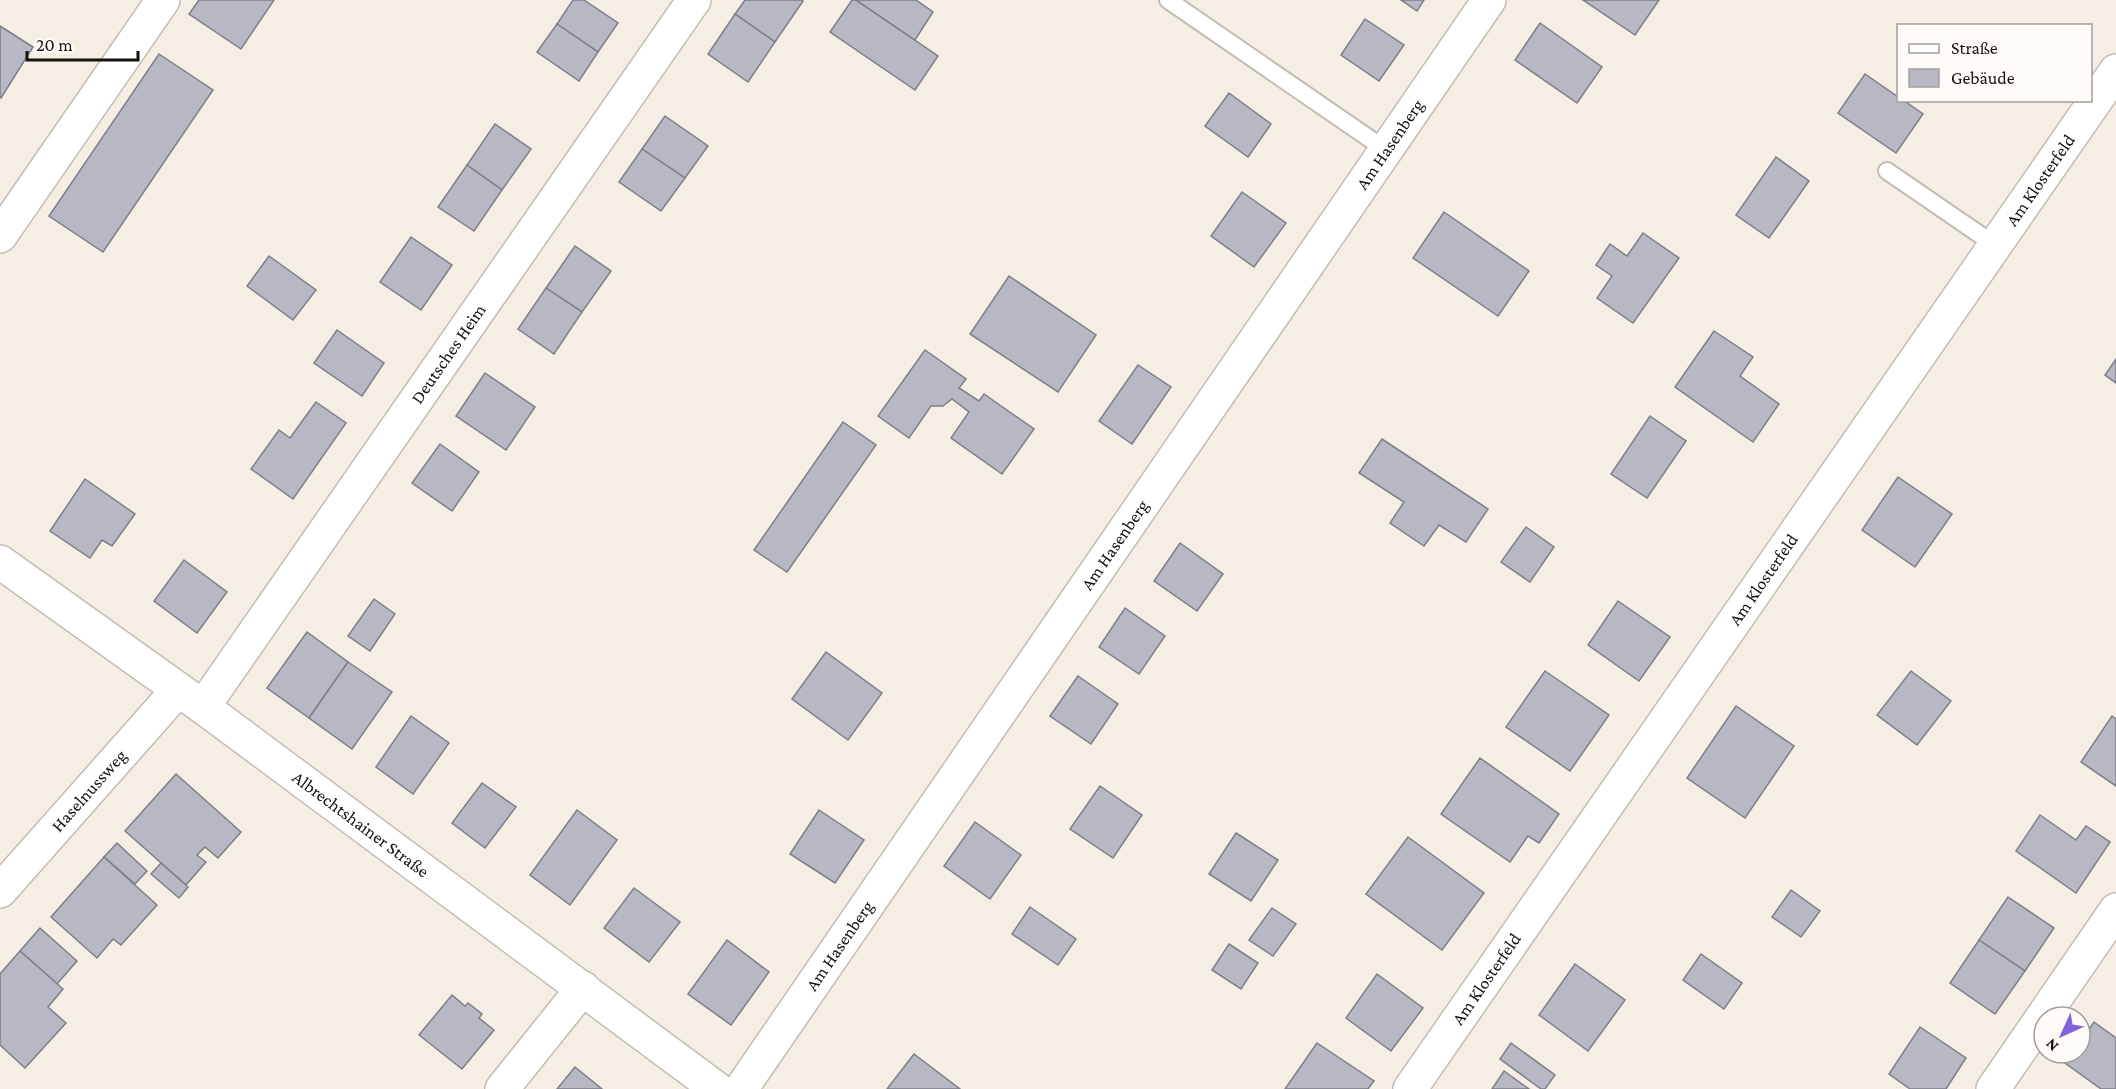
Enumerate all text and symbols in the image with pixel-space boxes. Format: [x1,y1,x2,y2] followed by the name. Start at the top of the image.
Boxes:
[27,24,138,62] scale bar
[1897,24,2092,102] legend
[36,35,73,55] text: 20 m
[1951,38,1998,58] text: Straße
[1951,68,2015,88] text: Gebäude
[1352,95,1428,193] street label: Am Hasenberg
[2002,130,2079,230] street label: Am Klosterfeld
[407,300,490,407] street label: Deutsches Heim
[1077,496,1153,594] street label: Am Hasenberg
[1725,530,1802,629] street label: Am Klosterfeld
[47,745,131,836] street label: Haselnussweg
[289,767,433,881] street label: Albrechtshainer Straße
[802,896,878,994] street label: Am Hasenberg
[1448,929,1525,1028] street label: Am Klosterfeld
[2032,1005,2092,1065] north arrow
[2042,1035,2062,1055] text: N

